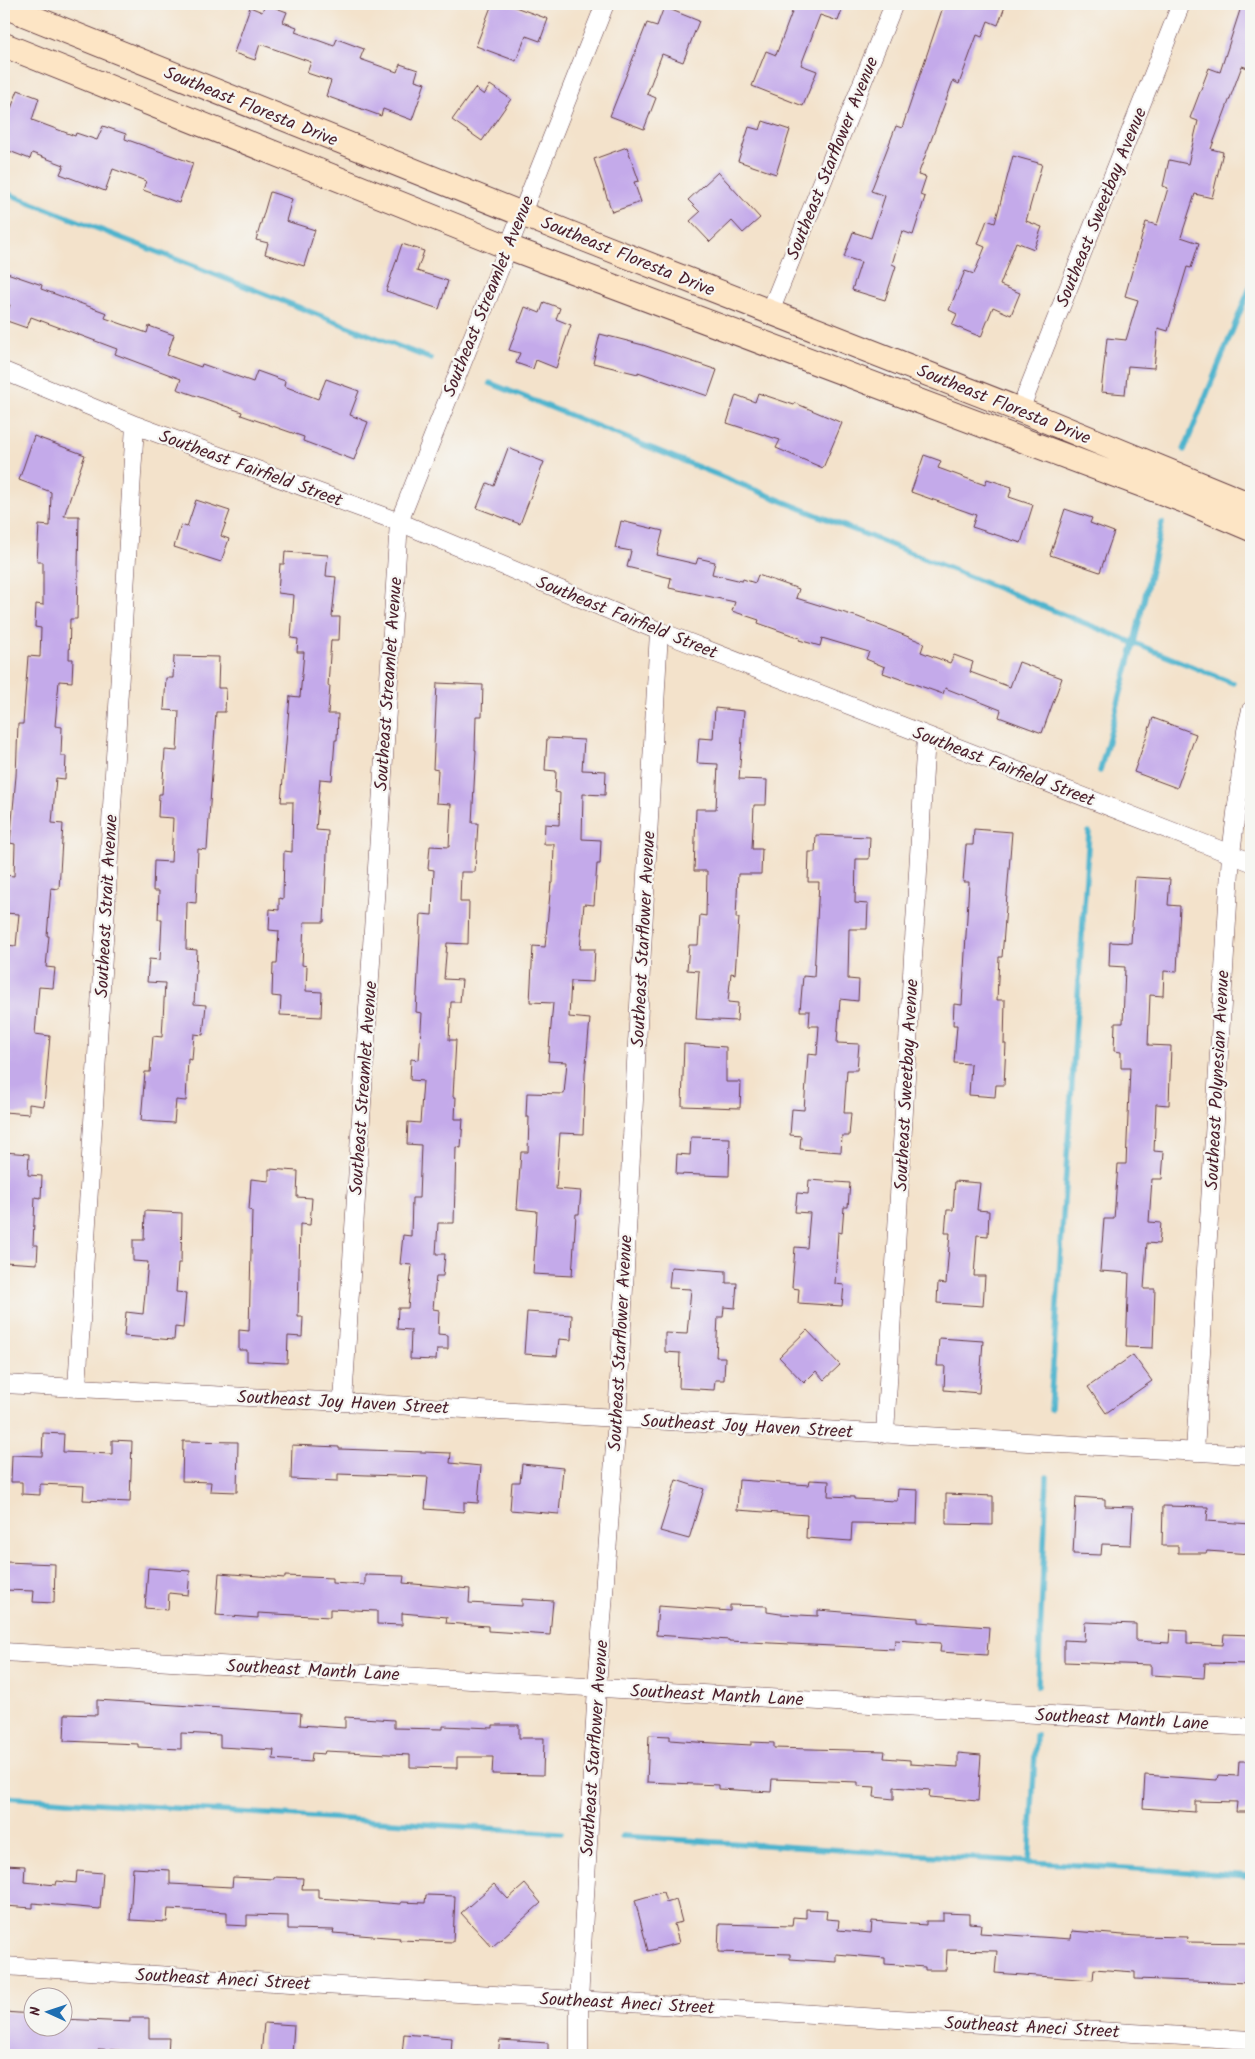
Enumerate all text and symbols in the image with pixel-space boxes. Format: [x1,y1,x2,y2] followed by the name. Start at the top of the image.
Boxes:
[779,53,887,264] street label: Southeast Starflower Avenue
[159,59,342,156] street label: Southeast Floresta Drive
[1049,103,1156,312] street label: Southeast Sweetbay Avenue
[436,192,543,401] street label: Southeast Streamlet Avenue
[536,209,719,306] street label: Southeast Floresta Drive
[912,357,1095,454] street label: Southeast Floresta Drive
[155,423,347,516] street label: Southeast Fairfield Street
[531,569,722,668] street label: Southeast Fairfield Street
[368,576,411,792] street label: Southeast Streamlet Avenue
[908,719,1100,816] street label: Southeast Fairfield Street
[88,814,127,999] street label: Southeast Strait Avenue
[624,830,665,1048] street label: Southeast Starflower Avenue
[1198,969,1239,1191] street label: Southeast Polynesian Avenue
[887,978,928,1192] street label: Southeast Sweetbay Avenue
[343,980,386,1196] street label: Southeast Streamlet Avenue
[601,1234,642,1452] street label: Southeast Starflower Avenue
[236,1383,451,1424] street label: Southeast Joy Haven Street
[640,1407,855,1448] street label: Southeast Joy Haven Street
[573,1639,618,1857] street label: Southeast Starflower Avenue
[226,1652,400,1691] street label: Southeast Manth Lane
[630,1677,804,1716] street label: Southeast Manth Lane
[1035,1701,1209,1740] street label: Southeast Manth Lane
[135,1961,312,2000] street label: Southeast Aneci Street
[539,1985,716,2024] street label: Southeast Aneci Street
[22,1986,72,2036] north arrow
[25,2006,47,2016] text: N
[944,2009,1121,2048] street label: Southeast Aneci Street

